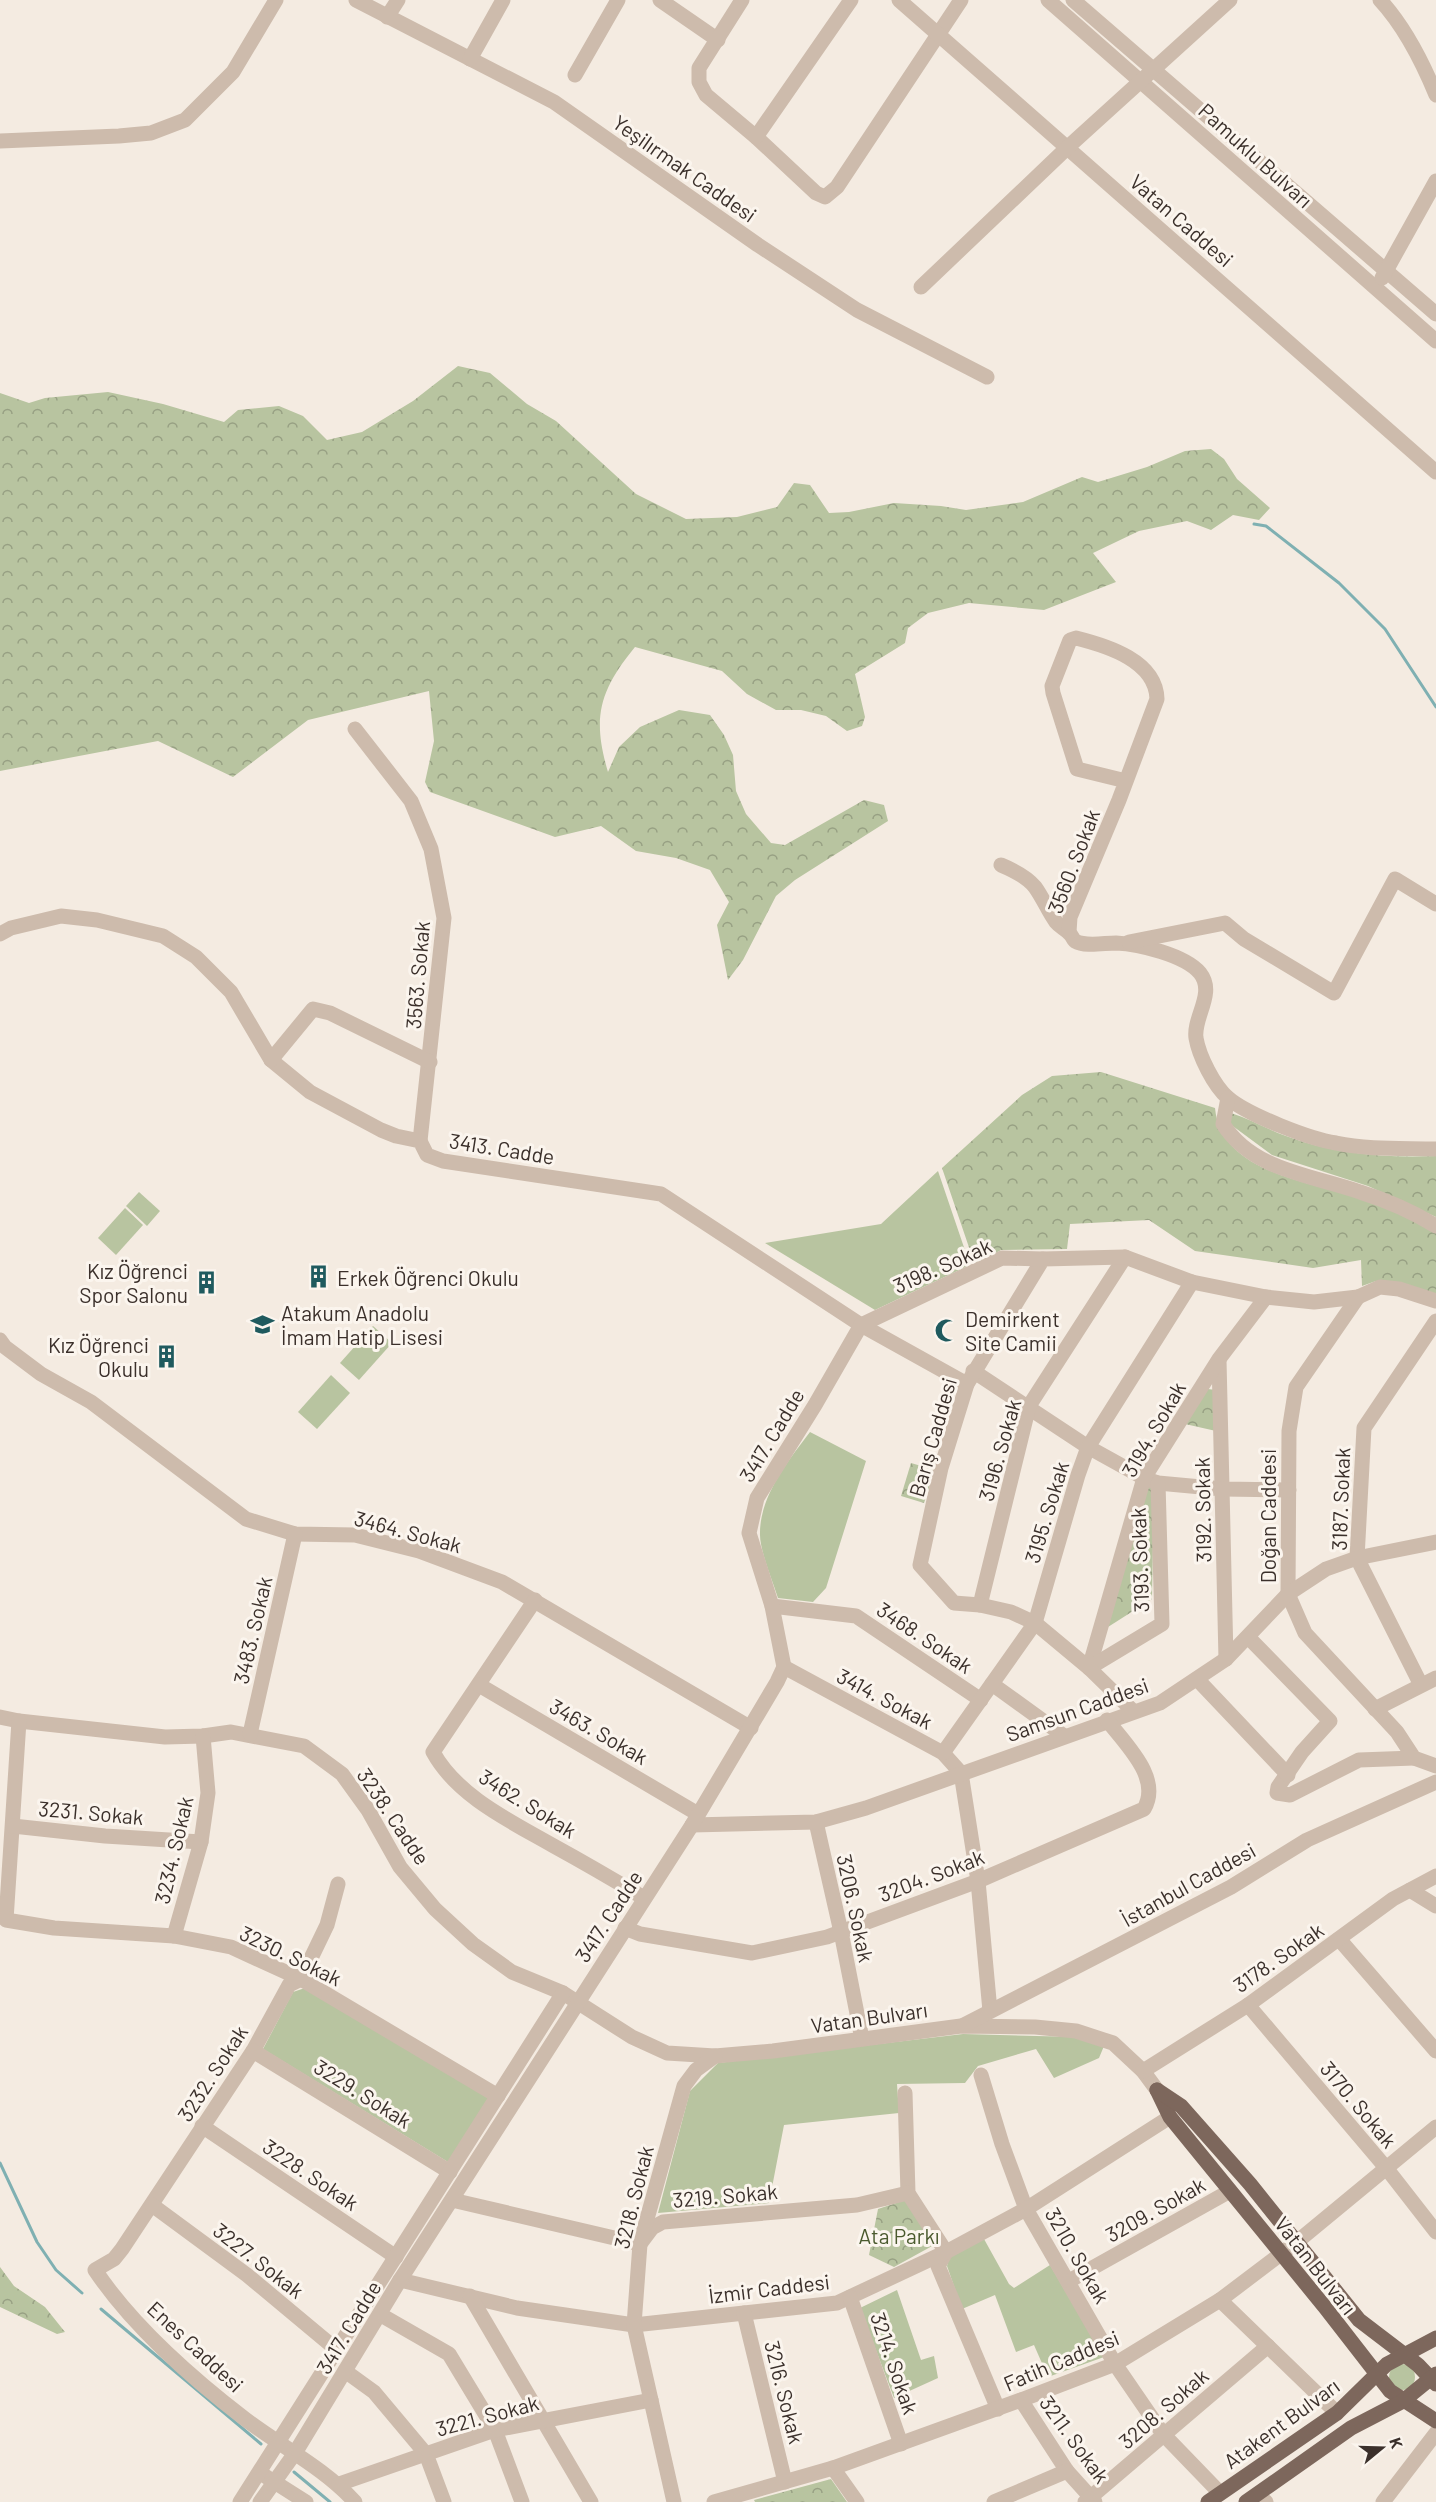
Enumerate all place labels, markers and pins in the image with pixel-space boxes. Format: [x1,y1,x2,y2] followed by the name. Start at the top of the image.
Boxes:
[79,1258,188,1307] place label: Kız Öğrenci Spor Salonu
[306,1264,332,1290] building icon: Erkek Öğrenci Okulu
[337,1265,519,1290] place label: Erkek Öğrenci Okulu
[193,1269,219,1295] building icon: Kız Öğrenci Spor Salonu
[281,1300,443,1349] place label: Atakum Anadolu İmam Hatip Lisesi
[965,1306,1060,1355] place label: Demirkent Site Camii
[250,1311,276,1337] school or university icon: Atakum Anadolu İmam Hatip Lisesi
[934,1317,960,1343] mosque icon: Demirkent Site Camii
[48,1332,149,1381] place label: Kız Öğrenci Okulu
[154,1343,180,1369] building icon: Kız Öğrenci Okulu

